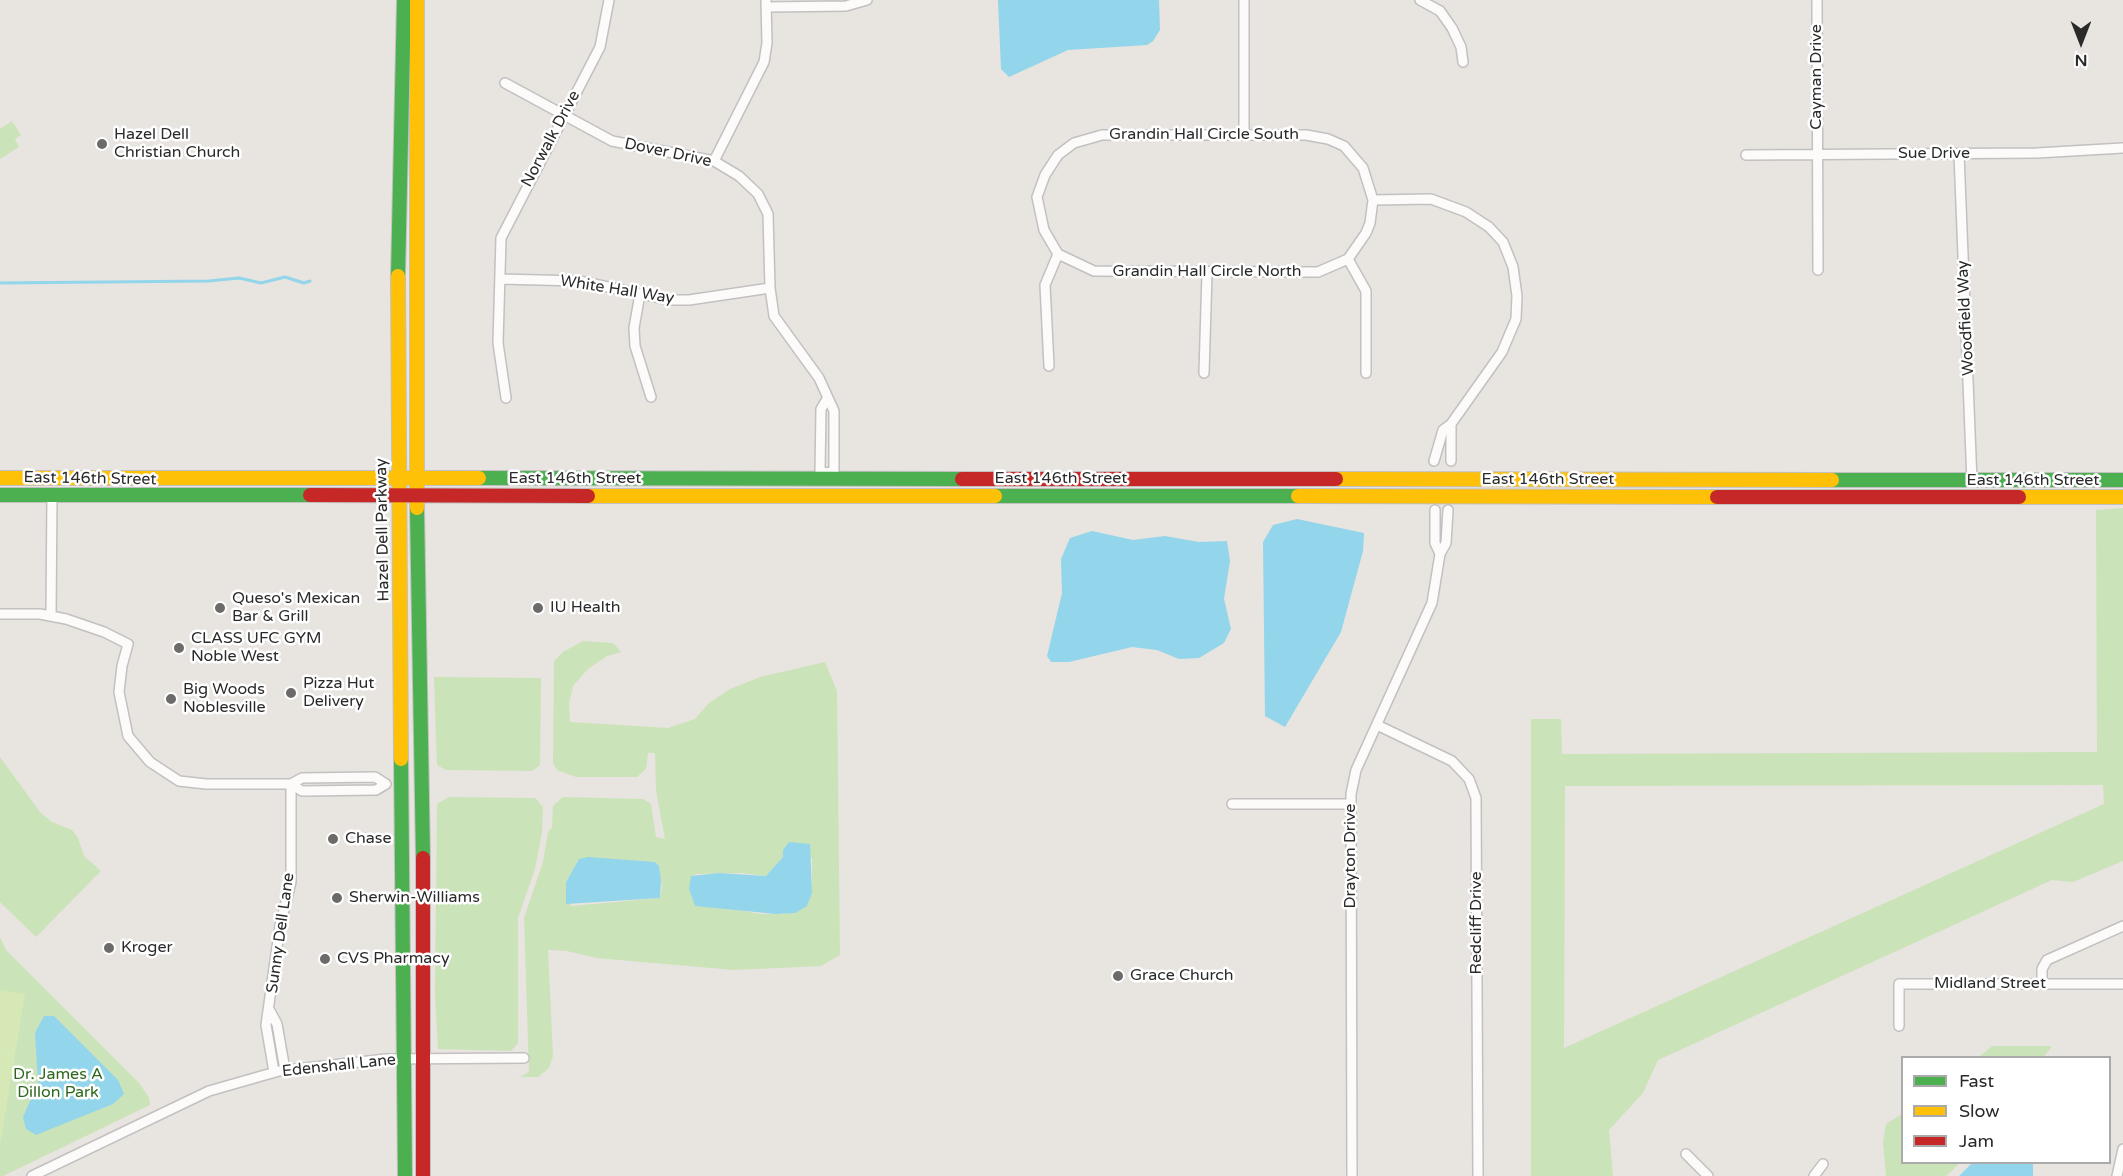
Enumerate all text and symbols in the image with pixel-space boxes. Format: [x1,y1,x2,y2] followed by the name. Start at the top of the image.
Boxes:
[2051,12,2111,72] north arrow
[1807,24,1827,130] street label: Cayman Drive
[2075,50,2087,70] text: N
[518,88,584,190] street label: Norwalk Drive
[114,125,240,163] place label: Hazel Dell Christian Church
[1109,125,1299,145] street label: Grandin Hall Circle South
[623,134,713,172] street label: Dover Drive
[95,137,109,151] marker: Hazel Dell Christian Church
[1898,144,1970,164] street label: Sue Drive
[1953,260,1979,376] street label: Woodfield Way
[1112,262,1302,282] street label: Grandin Hall Circle North
[559,272,675,308] street label: White Hall Way
[372,458,394,602] street label: Hazel Dell Parkway
[23,468,157,490] street label: East 146th Street
[509,469,641,489] street label: East 146th Street
[995,469,1127,489] street label: East 146th Street
[1482,470,1614,490] street label: East 146th Street
[1967,471,2099,491] street label: East 146th Street
[232,589,360,627] place label: Queso's Mexican Bar & Grill
[550,598,621,618] place label: IU Health
[213,601,227,615] marker: Queso's Mexican Bar & Grill
[531,601,545,615] marker: IU Health
[191,629,321,667] place label: CLASS UFC GYM Noble West
[172,641,186,655] marker: CLASS UFC GYM Noble West
[303,674,374,712] place label: Pizza Hut Delivery
[183,680,266,718] place label: Big Woods Noblesville
[284,686,298,700] marker: Pizza Hut Delivery
[164,692,178,706] marker: Big Woods Noblesville
[1341,804,1361,908] street label: Drayton Drive
[345,829,392,849] place label: Chase
[326,832,340,846] marker: Chase
[263,872,299,994] street label: Sunny Dell Lane
[1467,872,1487,974] street label: Redcliff Drive
[349,888,480,908] place label: Sherwin-Williams
[330,891,344,905] marker: Sherwin-Williams
[121,938,173,958] place label: Kroger
[102,941,116,955] marker: Kroger
[337,949,449,969] place label: CVS Pharmacy
[318,952,332,966] marker: CVS Pharmacy
[1130,966,1234,986] place label: Grace Church
[1111,969,1125,983] marker: Grace Church
[1934,974,2046,994] street label: Midland Street
[281,1050,397,1082] street label: Edenshall Lane
[1901,1056,2111,1164] legend
[13,1065,103,1103] park label: Dr. James A Dillon Park
[1959,1070,1994,1092] text: Fast
[1959,1100,2000,1122] text: Slow
[1959,1130,1994,1152] text: Jam

